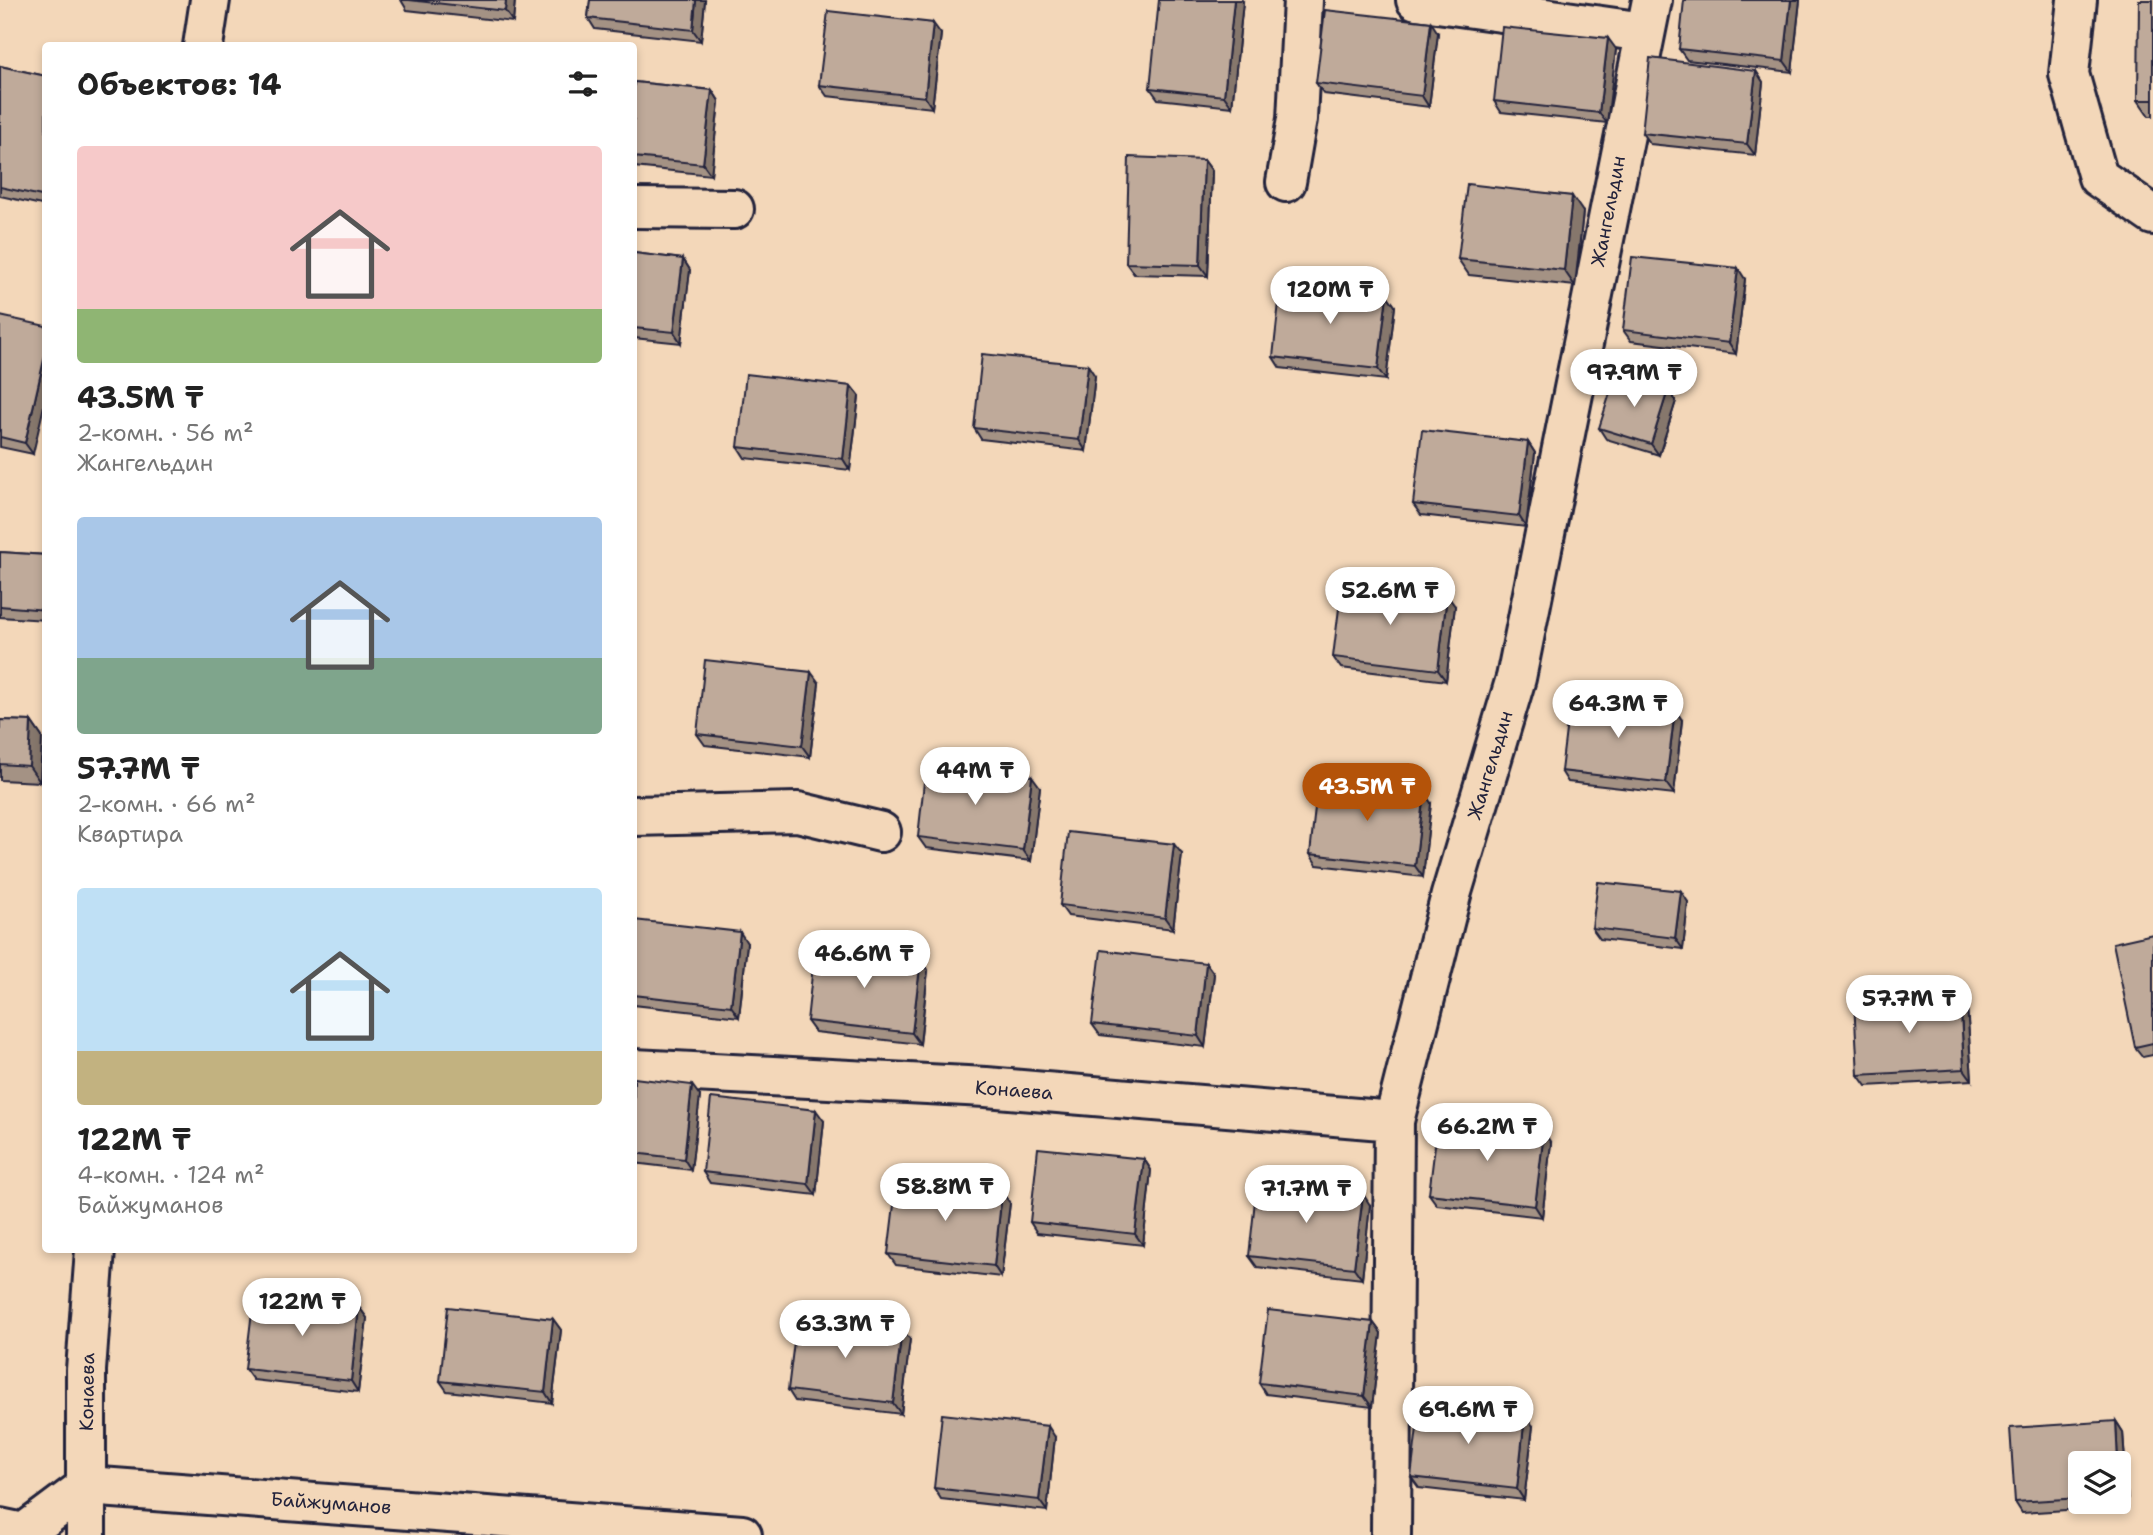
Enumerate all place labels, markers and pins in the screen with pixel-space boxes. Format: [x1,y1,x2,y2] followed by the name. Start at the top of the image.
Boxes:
[1273,266,1387,326] pin: 120M ₸
[1569,350,1699,409] pin: 97.9M ₸
[1325,568,1455,627] pin: 52.6M ₸
[1553,680,1683,740] pin: 64.3M ₸
[926,748,1024,807] pin: 44M ₸
[1302,764,1432,823] pin: 43.5M ₸
[799,930,929,990] pin: 46.6M ₸
[1844,976,1974,1035] pin: 57.7M ₸
[1422,1104,1552,1163] pin: 66.2M ₸
[880,1164,1010,1223] pin: 58.8M ₸
[1241,1166,1371,1225] pin: 71.7M ₸
[245,1278,359,1338] pin: 122M ₸
[780,1300,910,1360] pin: 63.3M ₸
[1403,1386,1533,1446] pin: 69.6M ₸

